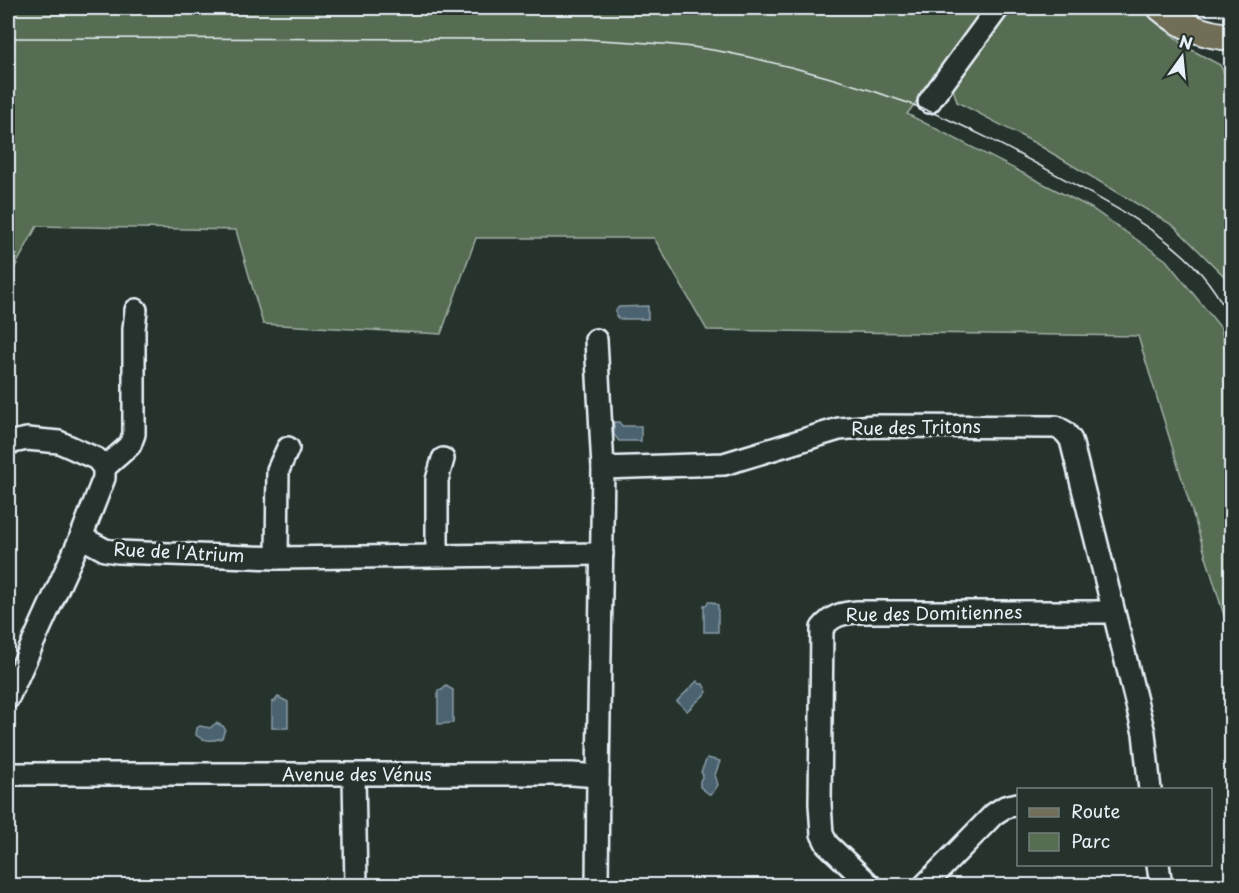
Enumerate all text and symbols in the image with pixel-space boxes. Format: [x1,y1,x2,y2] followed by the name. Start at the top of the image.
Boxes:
[1152,27,1212,87] north arrow
[1177,28,1195,55] text: N
[851,412,981,441] street label: Rue des Tritons
[113,535,245,568] street label: Rue de l'Atrium
[845,597,1023,628] street label: Rue des Domitiennes
[282,760,432,787] street label: Avenue des Vénus
[1017,788,1212,866] legend
[1071,797,1121,824] text: Route
[1071,827,1110,854] text: Parc

